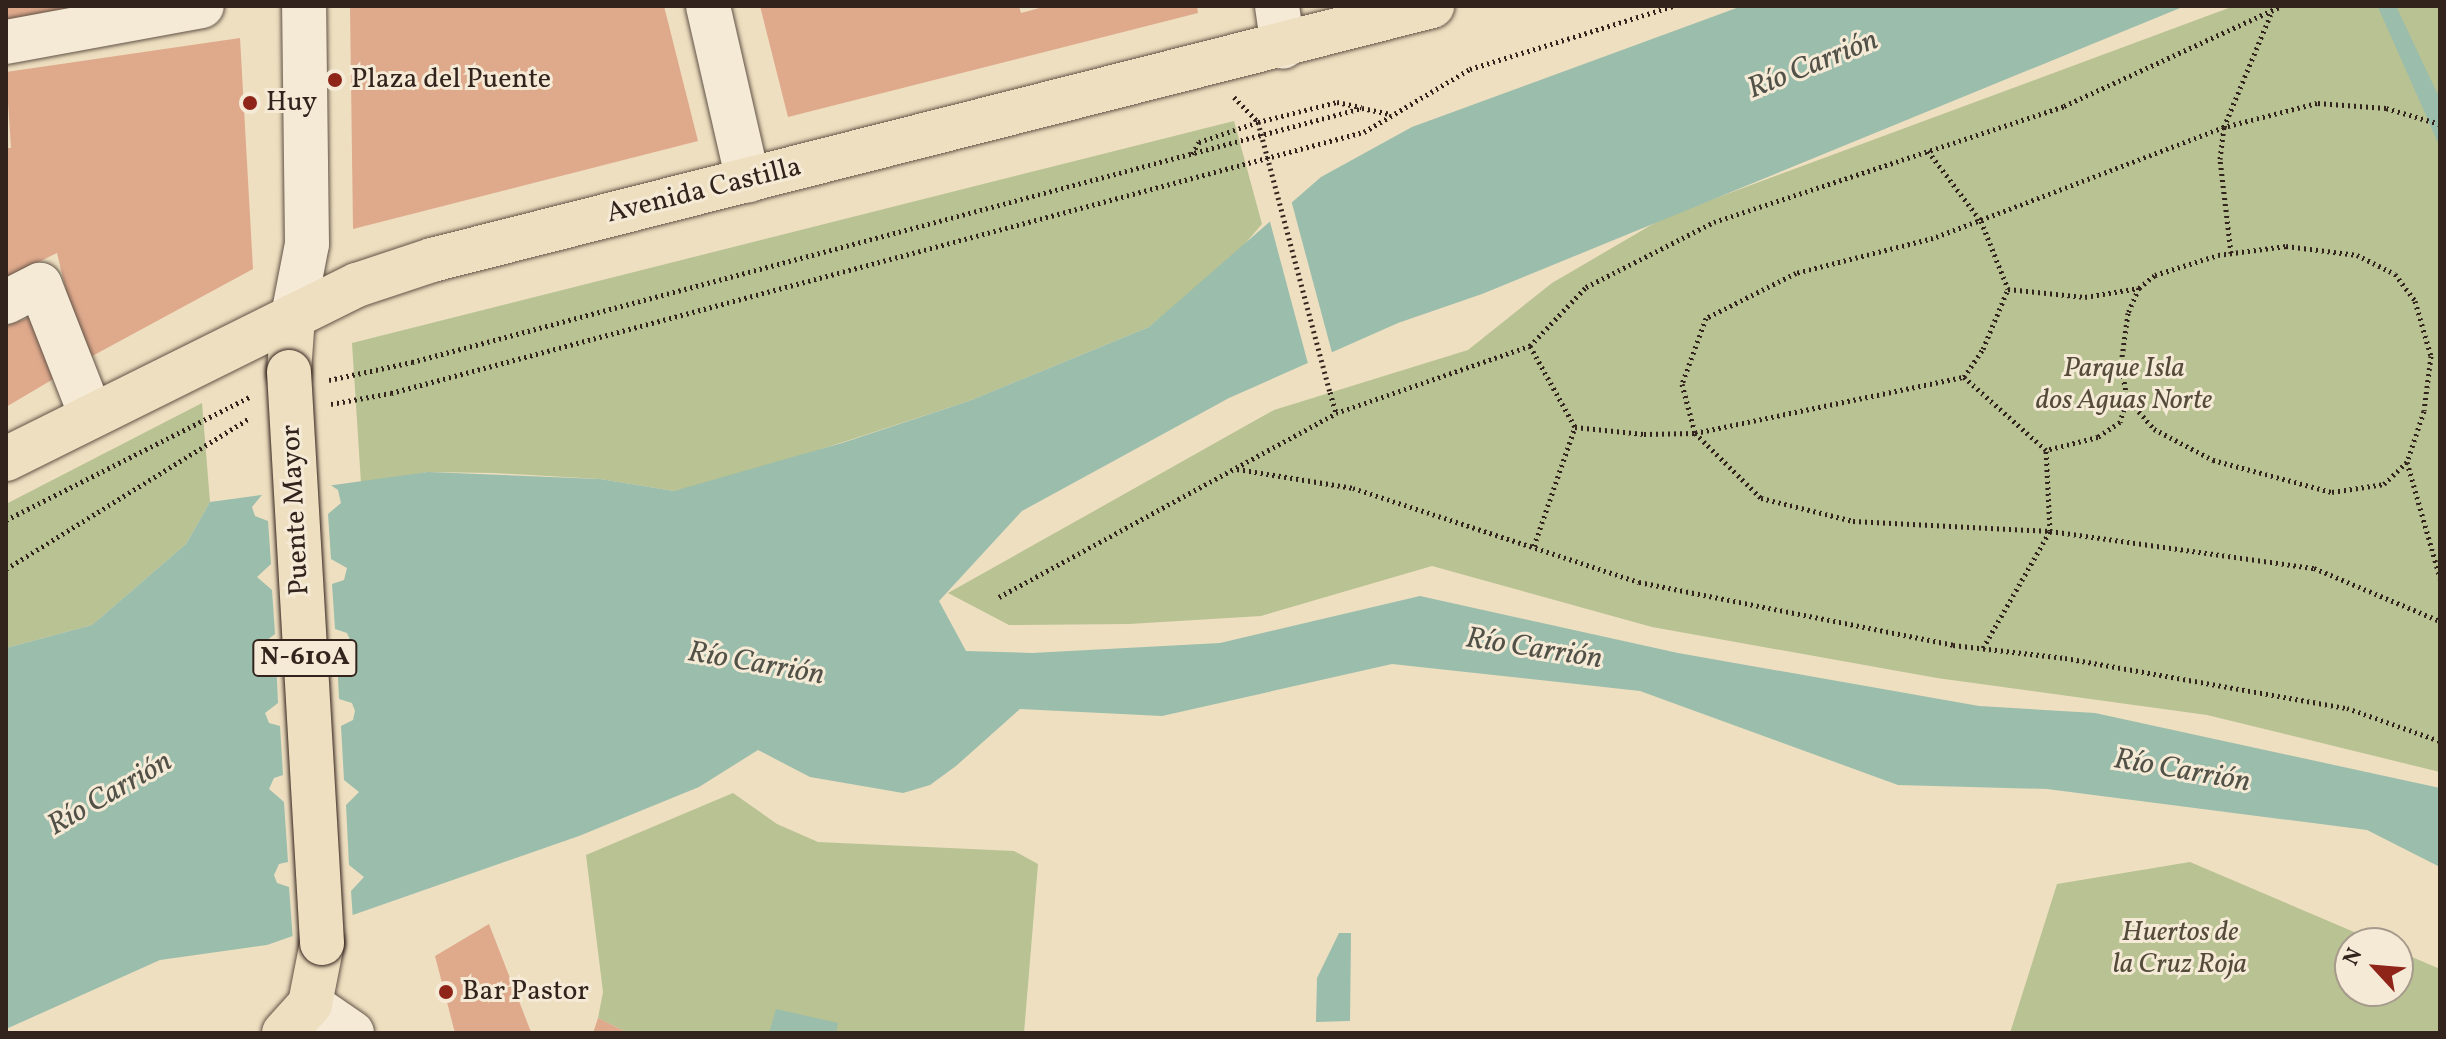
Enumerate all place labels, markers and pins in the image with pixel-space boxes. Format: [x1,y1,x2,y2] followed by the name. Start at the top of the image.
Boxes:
[351,63,551,97] place label: Plaza del Puente
[326,71,344,89] marker: Plaza del Puente
[266,86,317,120] place label: Huy
[241,94,259,112] marker: Huy
[462,975,589,1009] place label: Bar Pastor
[437,983,455,1001] marker: Bar Pastor

